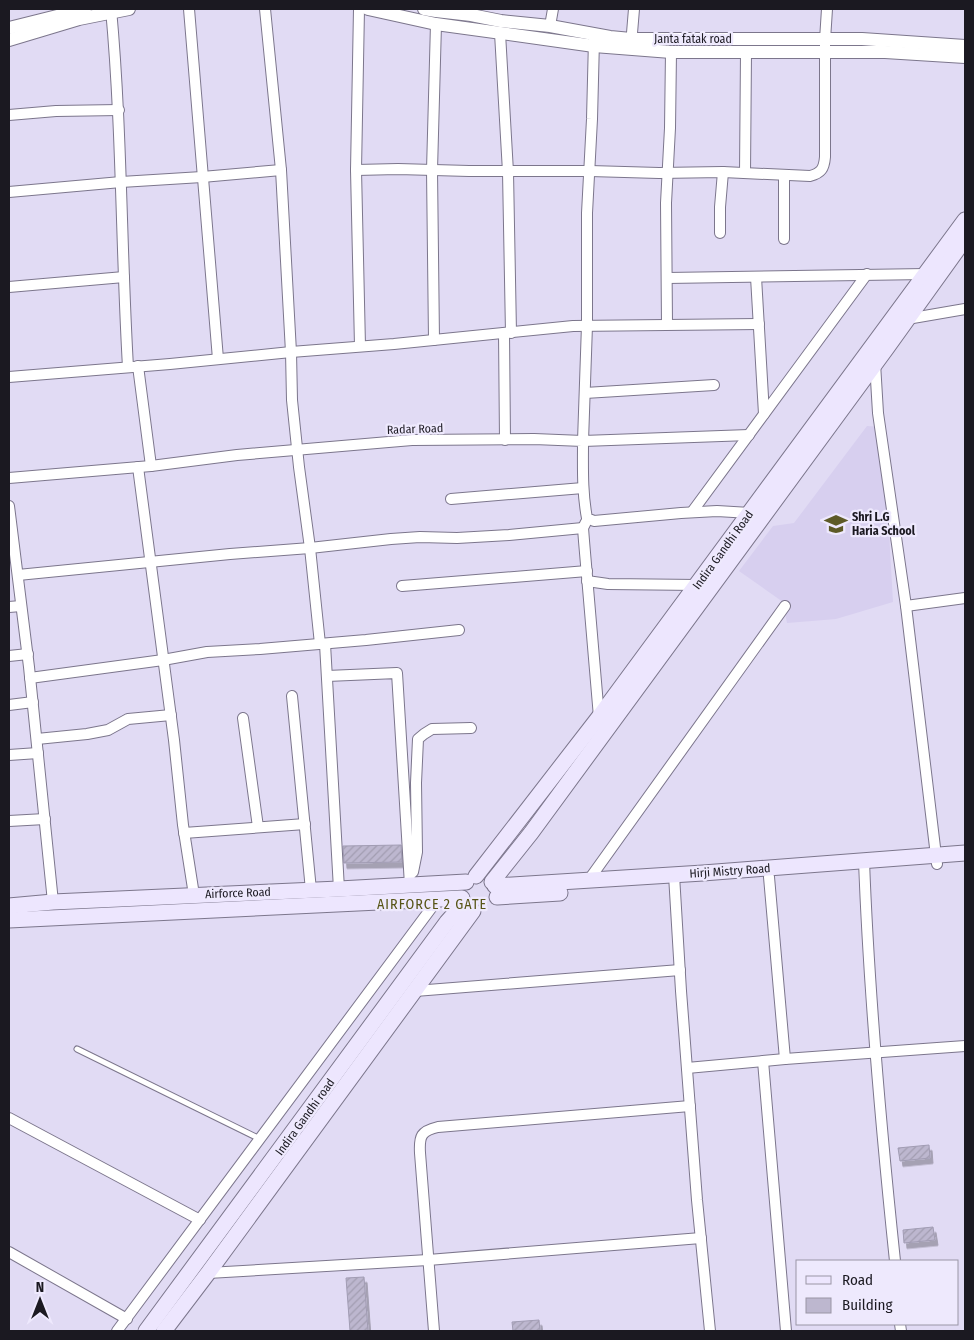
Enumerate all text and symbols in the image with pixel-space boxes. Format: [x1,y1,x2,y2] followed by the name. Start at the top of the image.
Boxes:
[654,32,732,46] street label: Janta fatak road
[387,421,443,437] street label: Radar Road
[690,508,756,592] street label: Indira Gandhi Road
[852,510,916,538] place label: Shri L.G Haria School
[823,511,849,537] school or university icon: Shri L.G Haria School
[689,861,771,881] street label: Hirji Mistry Road
[205,885,271,901] street label: Airforce Road
[377,896,487,913] district label: AIRFORCE 2 GATE
[272,1076,338,1158] street label: Indira Gandhi road
[796,1260,959,1325] legend
[842,1271,873,1289] text: Road
[15,1275,65,1325] north arrow
[36,1279,44,1296] text: N
[842,1296,893,1314] text: Building

